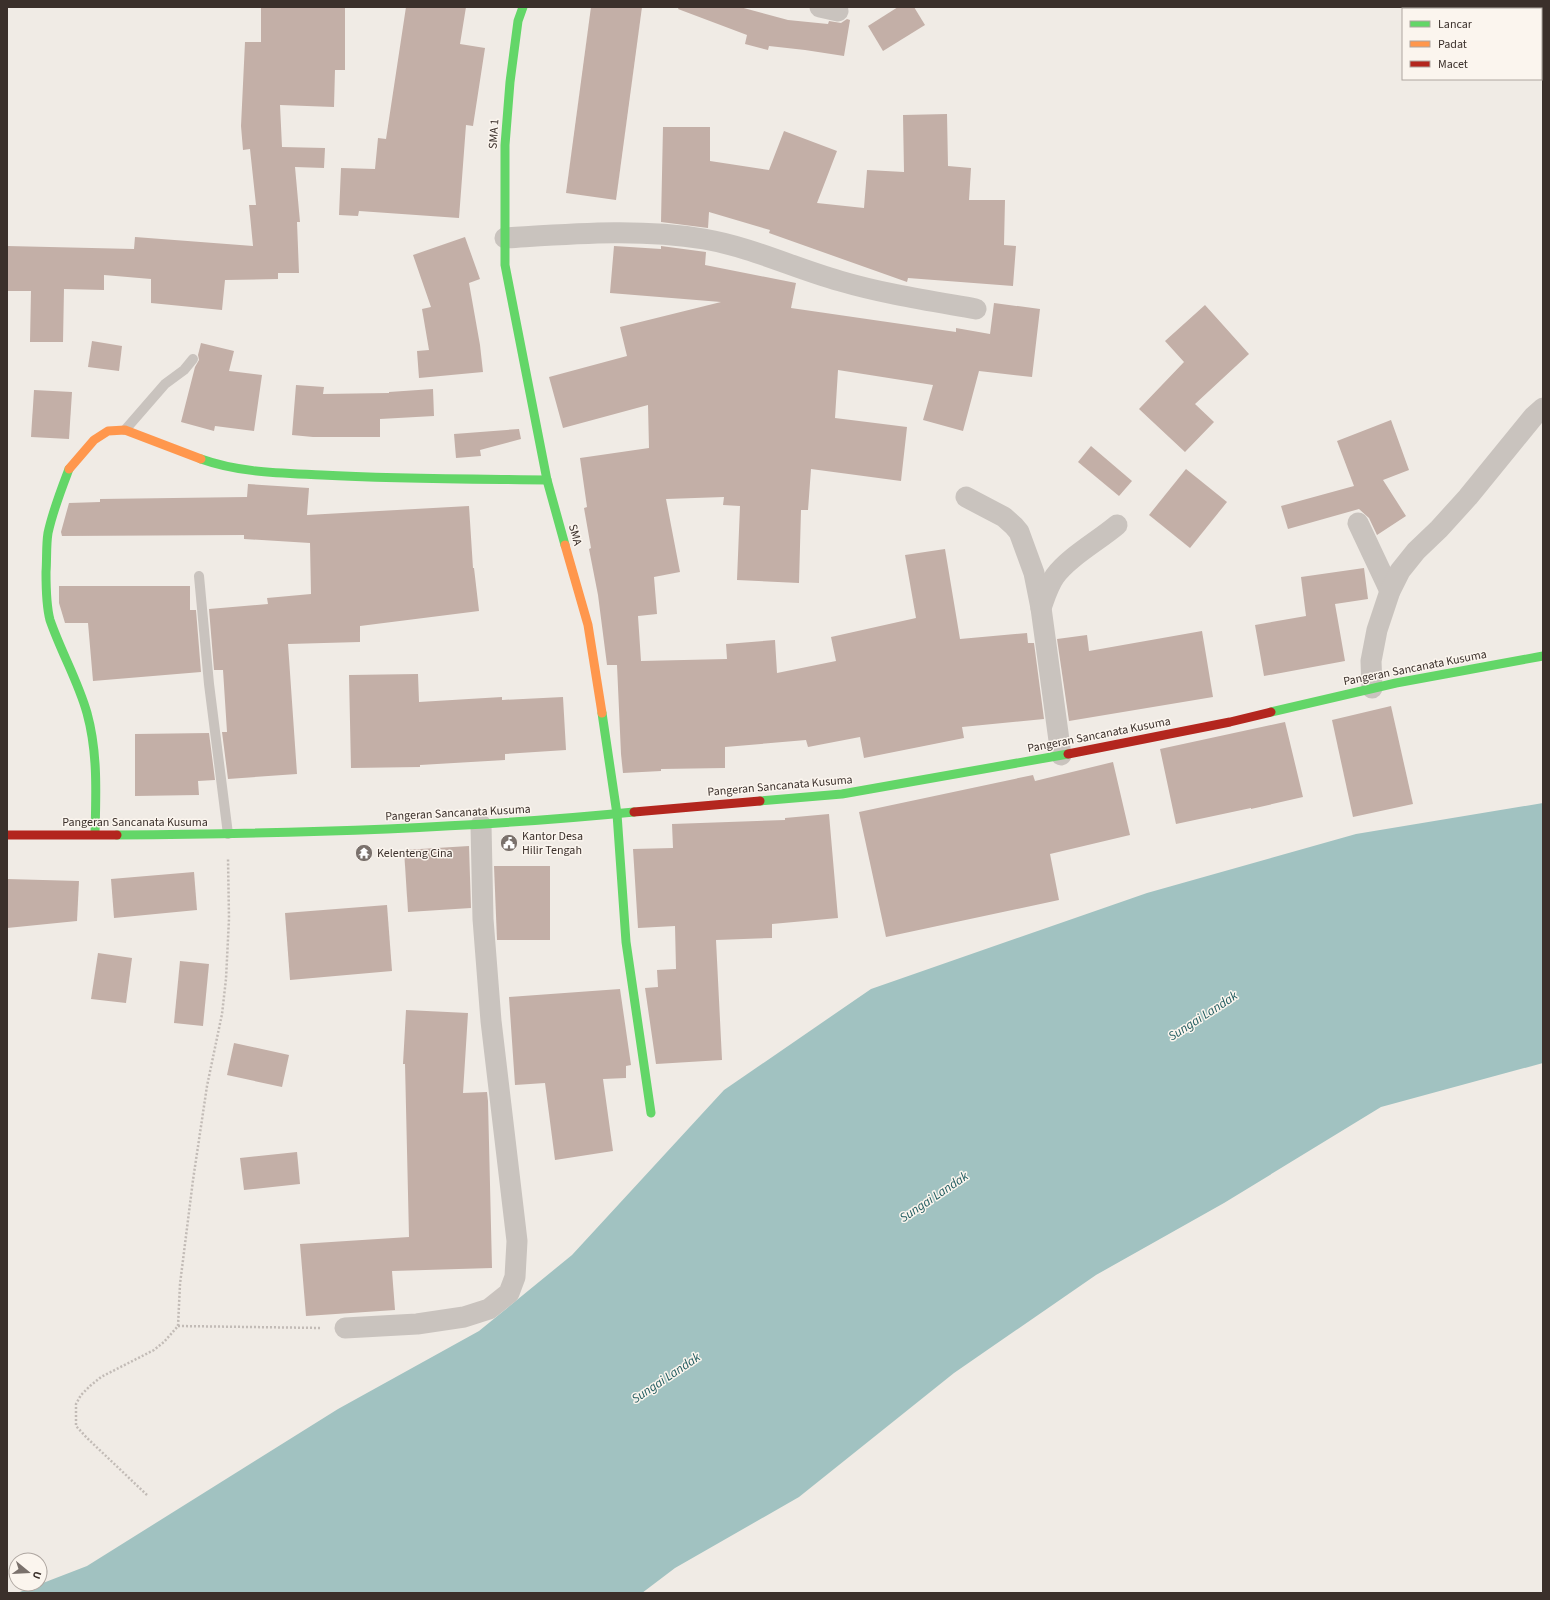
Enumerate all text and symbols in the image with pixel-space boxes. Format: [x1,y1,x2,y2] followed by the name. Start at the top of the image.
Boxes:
[1402,8,1542,80] legend
[1438,16,1473,33] text: Lancar
[1438,36,1467,53] text: Padat
[1438,56,1468,73] text: Macet
[484,118,504,150] street label: SMA 1
[564,522,586,548] street label: SMA
[1342,646,1488,690] street label: Pangeran Sancanata Kusuma
[1026,713,1172,757] street label: Pangeran Sancanata Kusuma
[707,771,853,801] street label: Pangeran Sancanata Kusuma
[385,801,531,825] street label: Pangeran Sancanata Kusuma
[62,814,208,831] street label: Pangeran Sancanata Kusuma
[522,828,583,859] place label: Kantor Desa Hilir Tengah
[499,833,519,853] public building icon: Kantor Desa Hilir Tengah
[354,843,374,863] temple icon: Kelenteng Cina
[377,845,453,862] place label: Kelenteng Cina
[1165,986,1242,1045] water label: Sungai Landak
[896,1167,973,1227] water label: Sungai Landak
[628,1348,705,1408] water label: Sungai Landak
[8,1552,48,1592] north arrow
[29,1569,45,1581] text: U

